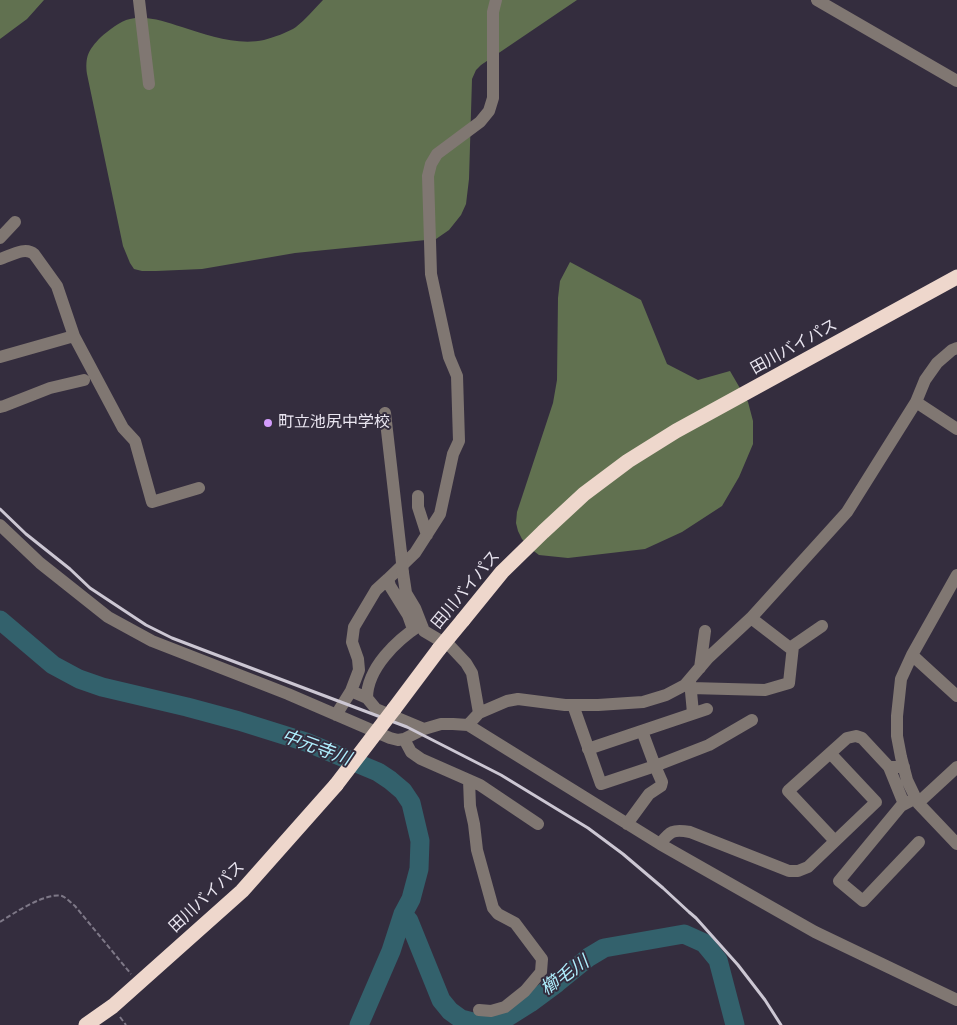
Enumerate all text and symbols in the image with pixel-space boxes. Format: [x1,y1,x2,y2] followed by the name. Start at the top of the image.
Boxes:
[747,315,841,379] street label: 田川バイパス
[278,413,390,433] place label: 町立池尻中学校
[262,417,274,429] marker: 町立池尻中学校
[428,547,504,633] street label: 田川バイパス
[278,726,354,770] water label: 中元寺川
[165,857,249,937] street label: 田川バイパス
[537,952,593,1000] water label: 櫛毛川

